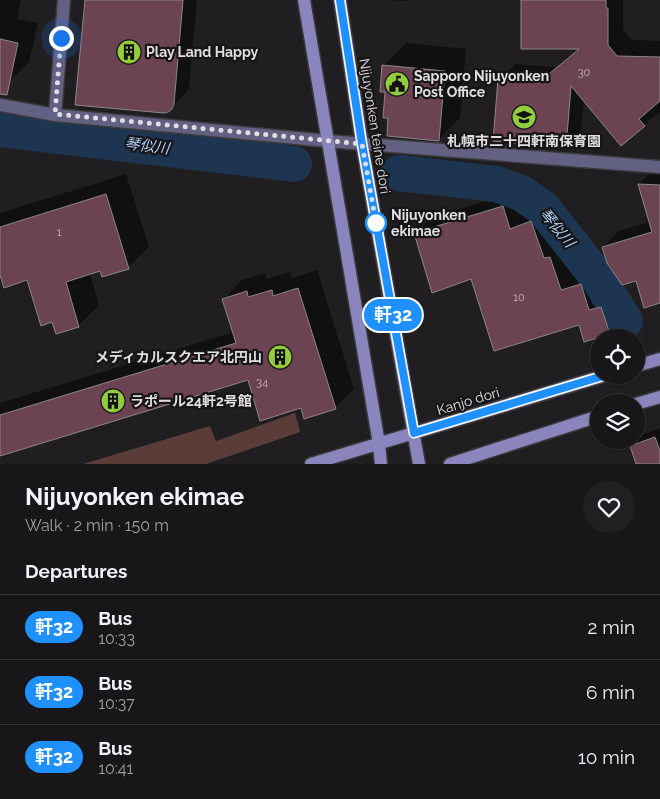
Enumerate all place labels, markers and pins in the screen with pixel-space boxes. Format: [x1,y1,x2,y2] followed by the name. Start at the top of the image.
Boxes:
[116,39,142,65] building icon: Play Land Happy
[146,44,259,60] place label: Play Land Happy
[414,68,549,100] place label: Sapporo Nijuyonken Post Office
[384,71,410,97] public building icon: Sapporo Nijuyonken Post Office
[511,104,537,130] school or university icon: 札幌市二十四軒南保育園
[447,133,601,149] place label: 札幌市二十四軒南保育園
[391,207,466,239] place label: Nijuyonken ekimae
[365,212,387,234] marker: Nijuyonken ekimae
[267,344,293,370] building icon: メディカルスクエア北円山
[95,349,262,365] place label: メディカルスクエア北円山
[100,388,126,414] building icon: ラポール24軒2号館
[130,393,252,409] place label: ラポール24軒2号館

